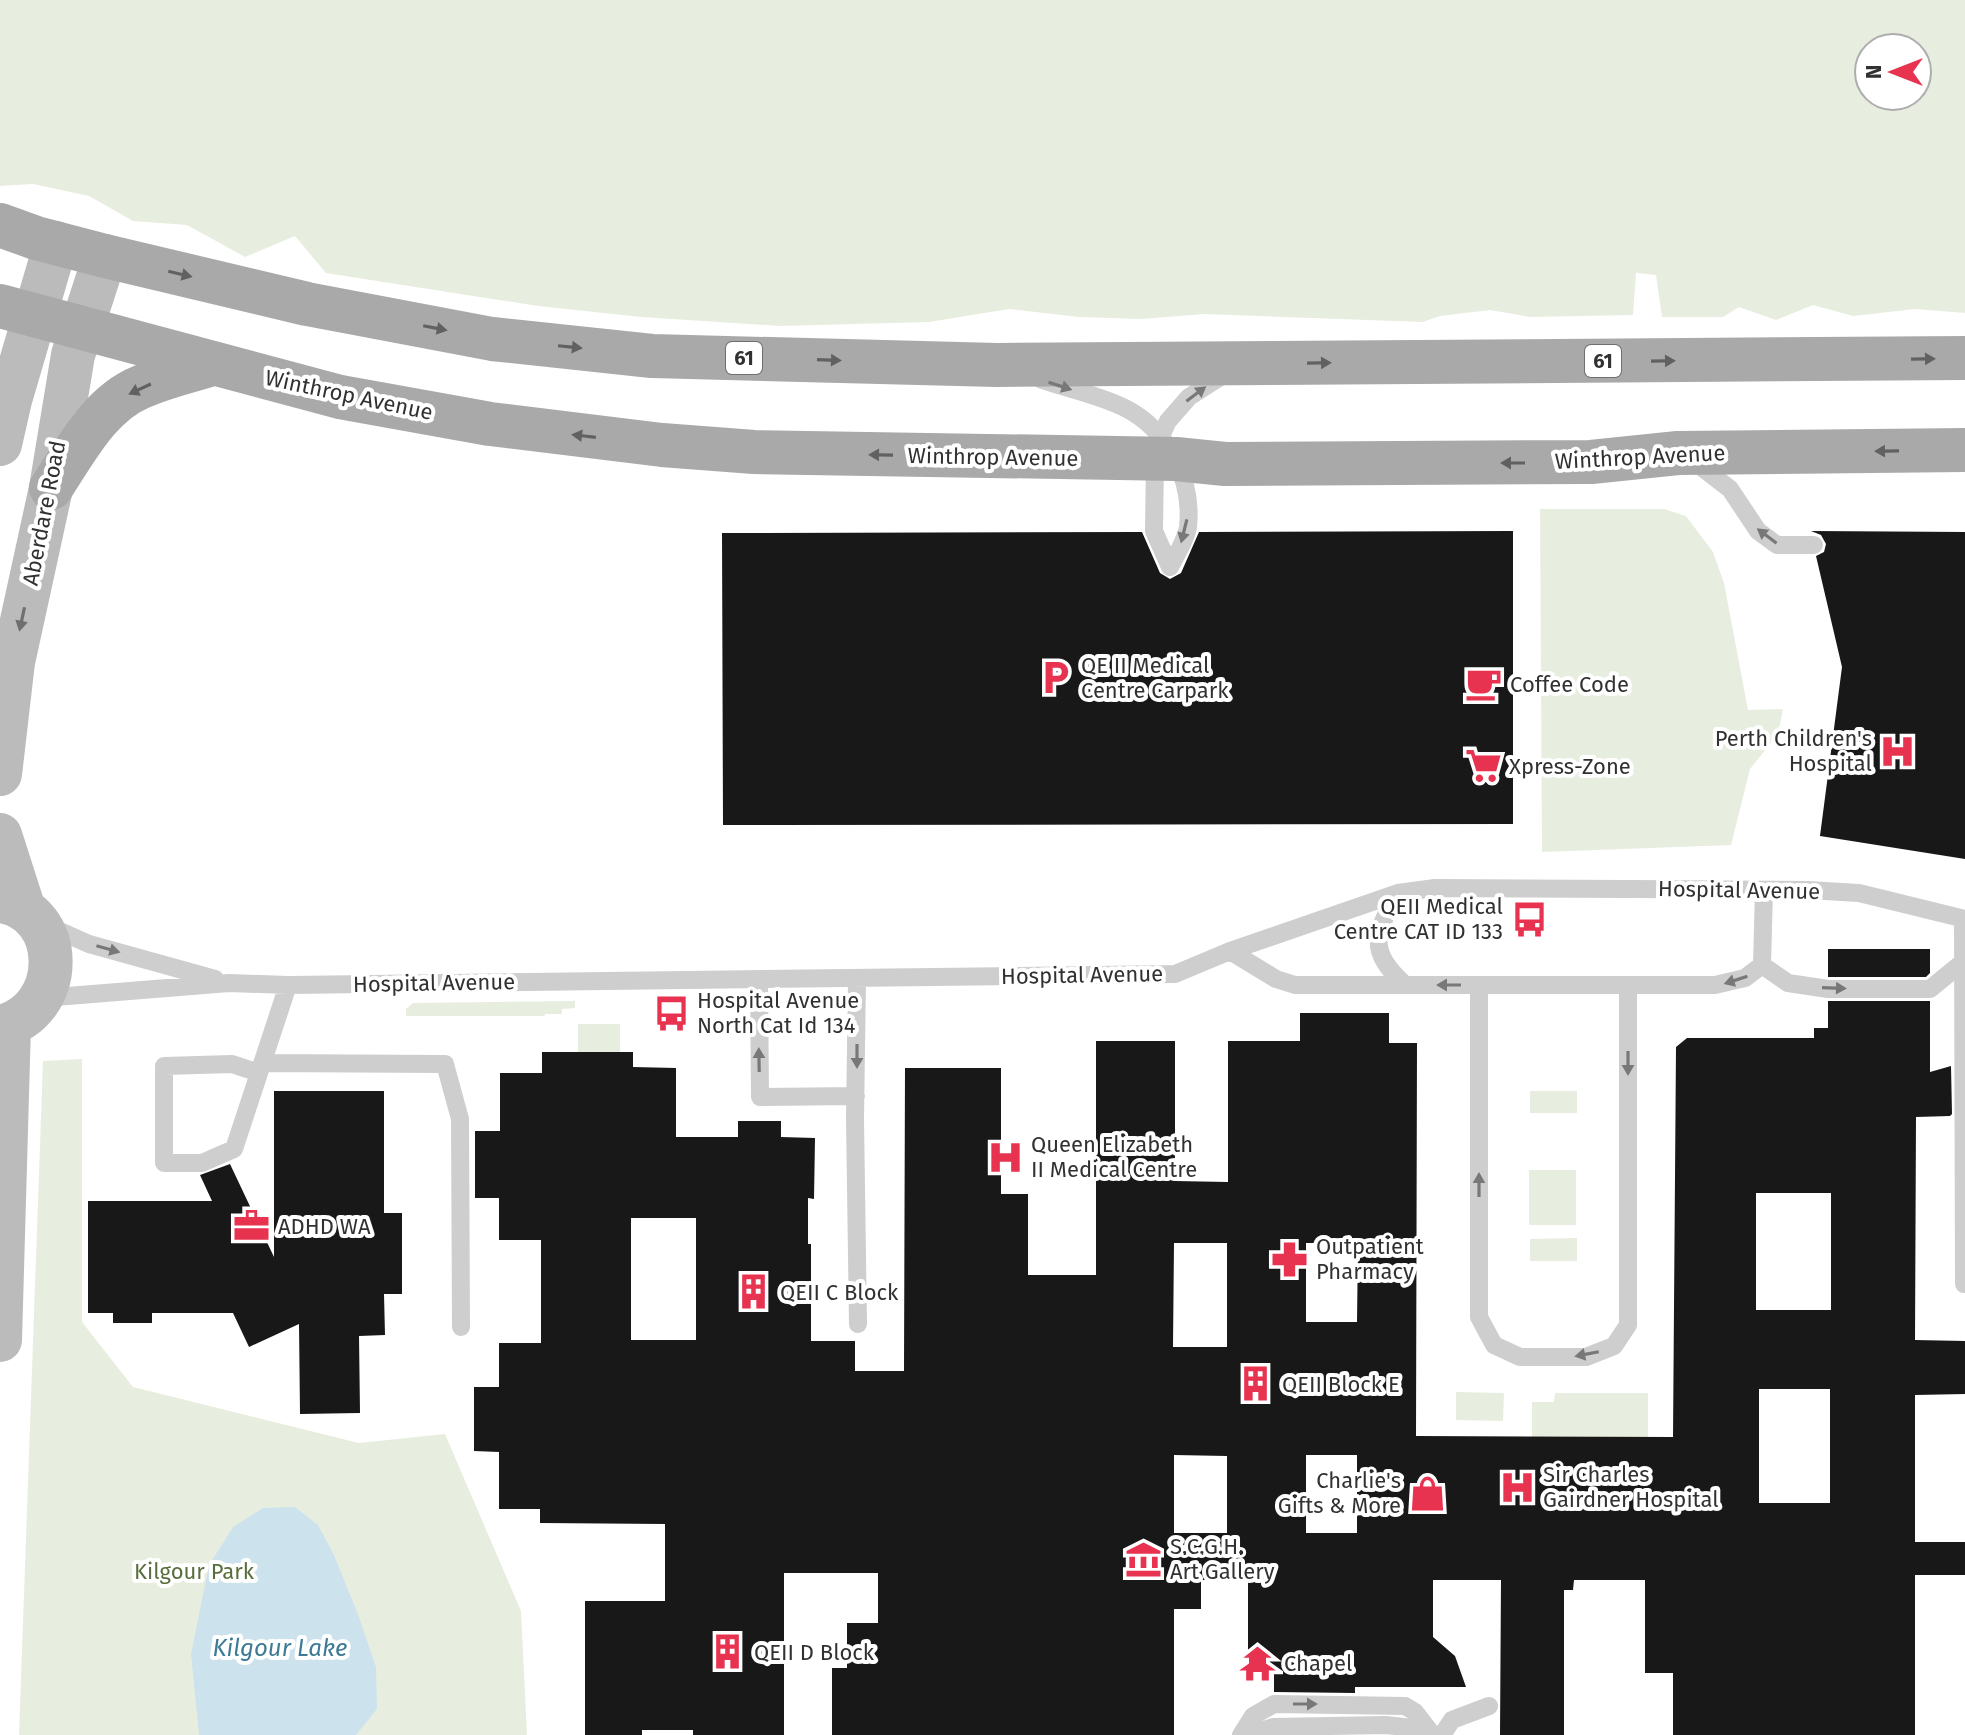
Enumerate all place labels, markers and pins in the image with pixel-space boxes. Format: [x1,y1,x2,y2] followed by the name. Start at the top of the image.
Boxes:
[1081,652,1229,704] place label: QE II Medical Centre Carpark
[1036,659,1074,697] parking icon: QE II Medical Centre Carpark
[1465,665,1503,703] cafe icon: Coffee Code
[1510,671,1629,698] place label: Coffee Code
[1715,725,1872,777] place label: Perth Children's Hospital
[1879,732,1917,770] hospital icon: Perth Children's Hospital
[1464,747,1502,785] supermarket icon: Xpress-Zone
[1509,753,1631,780] place label: Xpress-Zone
[1334,893,1503,945] place label: QEII Medical Centre CAT ID 133
[1510,900,1548,938] bus stop icon: QEII Medical Centre CAT ID 133
[697,987,859,1039] place label: Hospital Avenue North Cat Id 134
[652,994,690,1032] bus stop icon: Hospital Avenue North Cat Id 134
[1031,1131,1197,1183] place label: Queen Elizabeth II Medical Centre
[986,1138,1024,1176] hospital icon: Queen Elizabeth II Medical Centre
[233,1207,271,1245] office icon: ADHD WA
[278,1213,371,1240] place label: ADHD WA
[1316,1233,1424,1285] place label: Outpatient Pharmacy
[1271,1240,1309,1278] pharmacy icon: Outpatient Pharmacy
[735,1273,773,1311] building icon: QEII C Block
[780,1279,899,1306] place label: QEII C Block
[1237,1365,1275,1403] building icon: QEII Block E
[1282,1371,1400,1398] place label: QEII Block E
[1543,1461,1719,1513] place label: Sir Charles Gairdner Hospital
[1278,1467,1401,1519] place label: Charlie's Gifts & More
[1498,1468,1536,1506] hospital icon: Sir Charles Gairdner Hospital
[1408,1474,1446,1512] shop icon: Charlie's Gifts & More
[1170,1533,1275,1585] place label: S.C.G.H. Art Gallery
[1125,1540,1163,1578] museum icon: S.C.G.H. Art Gallery
[709,1633,747,1671] building icon: QEII D Block
[754,1639,875,1666] place label: QEII D Block
[1239,1644,1277,1682] temple icon: Chapel
[1284,1650,1352,1677] place label: Chapel

